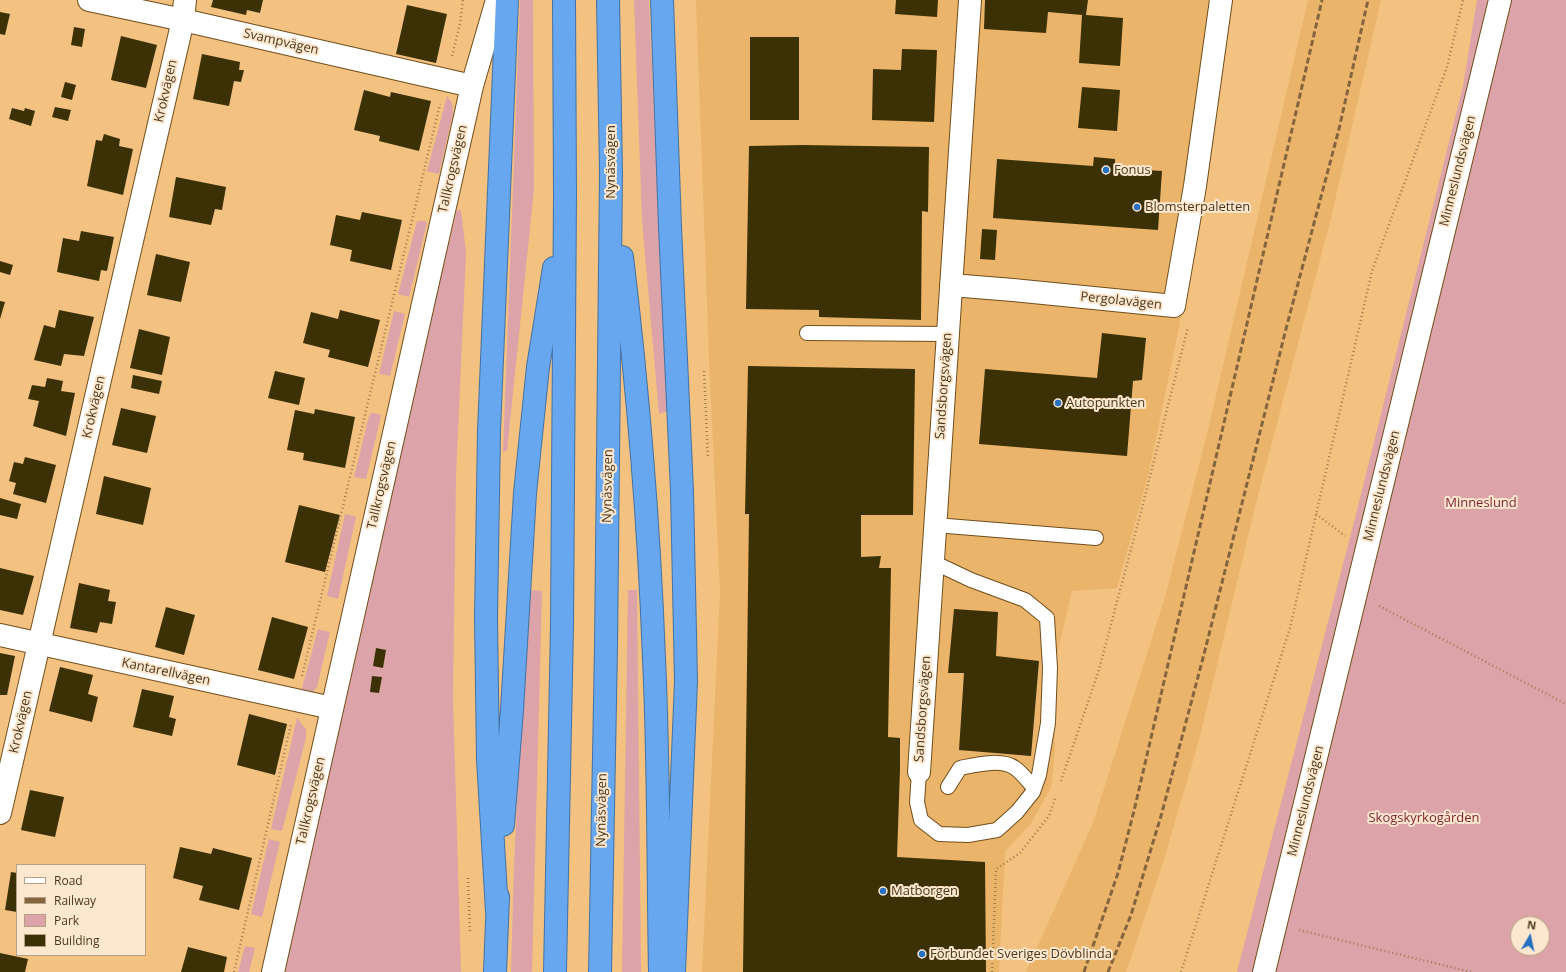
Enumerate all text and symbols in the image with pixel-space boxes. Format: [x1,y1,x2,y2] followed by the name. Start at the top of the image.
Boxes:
[242,26,320,58] street label: Svampvägen
[151,58,181,124] street label: Krokvägen
[1437,114,1479,228] street label: Minneslundsvägen
[435,123,471,215] street label: Tallkrogsvägen
[603,125,619,199] street label: Nynäsvägen
[1114,162,1151,178] place label: Fonus
[1101,165,1111,175] marker: Fonus
[1145,199,1250,215] place label: Blomsterpaletten
[1132,202,1142,212] marker: Blomsterpaletten
[1079,289,1163,313] street label: Pergolavägen
[932,332,956,440] street label: Sandsborgsvägen
[79,374,109,440] street label: Krokvägen
[1066,395,1145,411] place label: Autopunkten
[1053,398,1063,408] marker: Autopunkten
[1361,429,1403,543] street label: Minneslundsvägen
[364,439,400,531] street label: Tallkrogsvägen
[600,449,616,523] street label: Nynäsvägen
[1445,495,1517,511] park label: Minneslund
[120,655,212,689] street label: Kantarellvägen
[911,655,935,763] street label: Sandsborgsvägen
[6,689,36,755] street label: Krokvägen
[1285,744,1327,858] street label: Minneslundsvägen
[293,755,329,847] street label: Tallkrogsvägen
[594,773,610,847] street label: Nynäsvägen
[1368,810,1480,826] park label: Skogskyrkogården
[16,864,146,956] legend
[54,872,83,889] text: Road
[891,883,958,899] place label: Matborgen
[878,886,888,896] marker: Matborgen
[54,892,96,909] text: Railway
[54,912,79,929] text: Park
[1510,916,1550,956] north arrow
[1526,917,1537,933] text: N
[54,932,99,949] text: Building
[930,946,1112,962] place label: Förbundet Sveriges Dövblinda
[917,949,927,959] marker: Förbundet Sveriges Dövblinda

